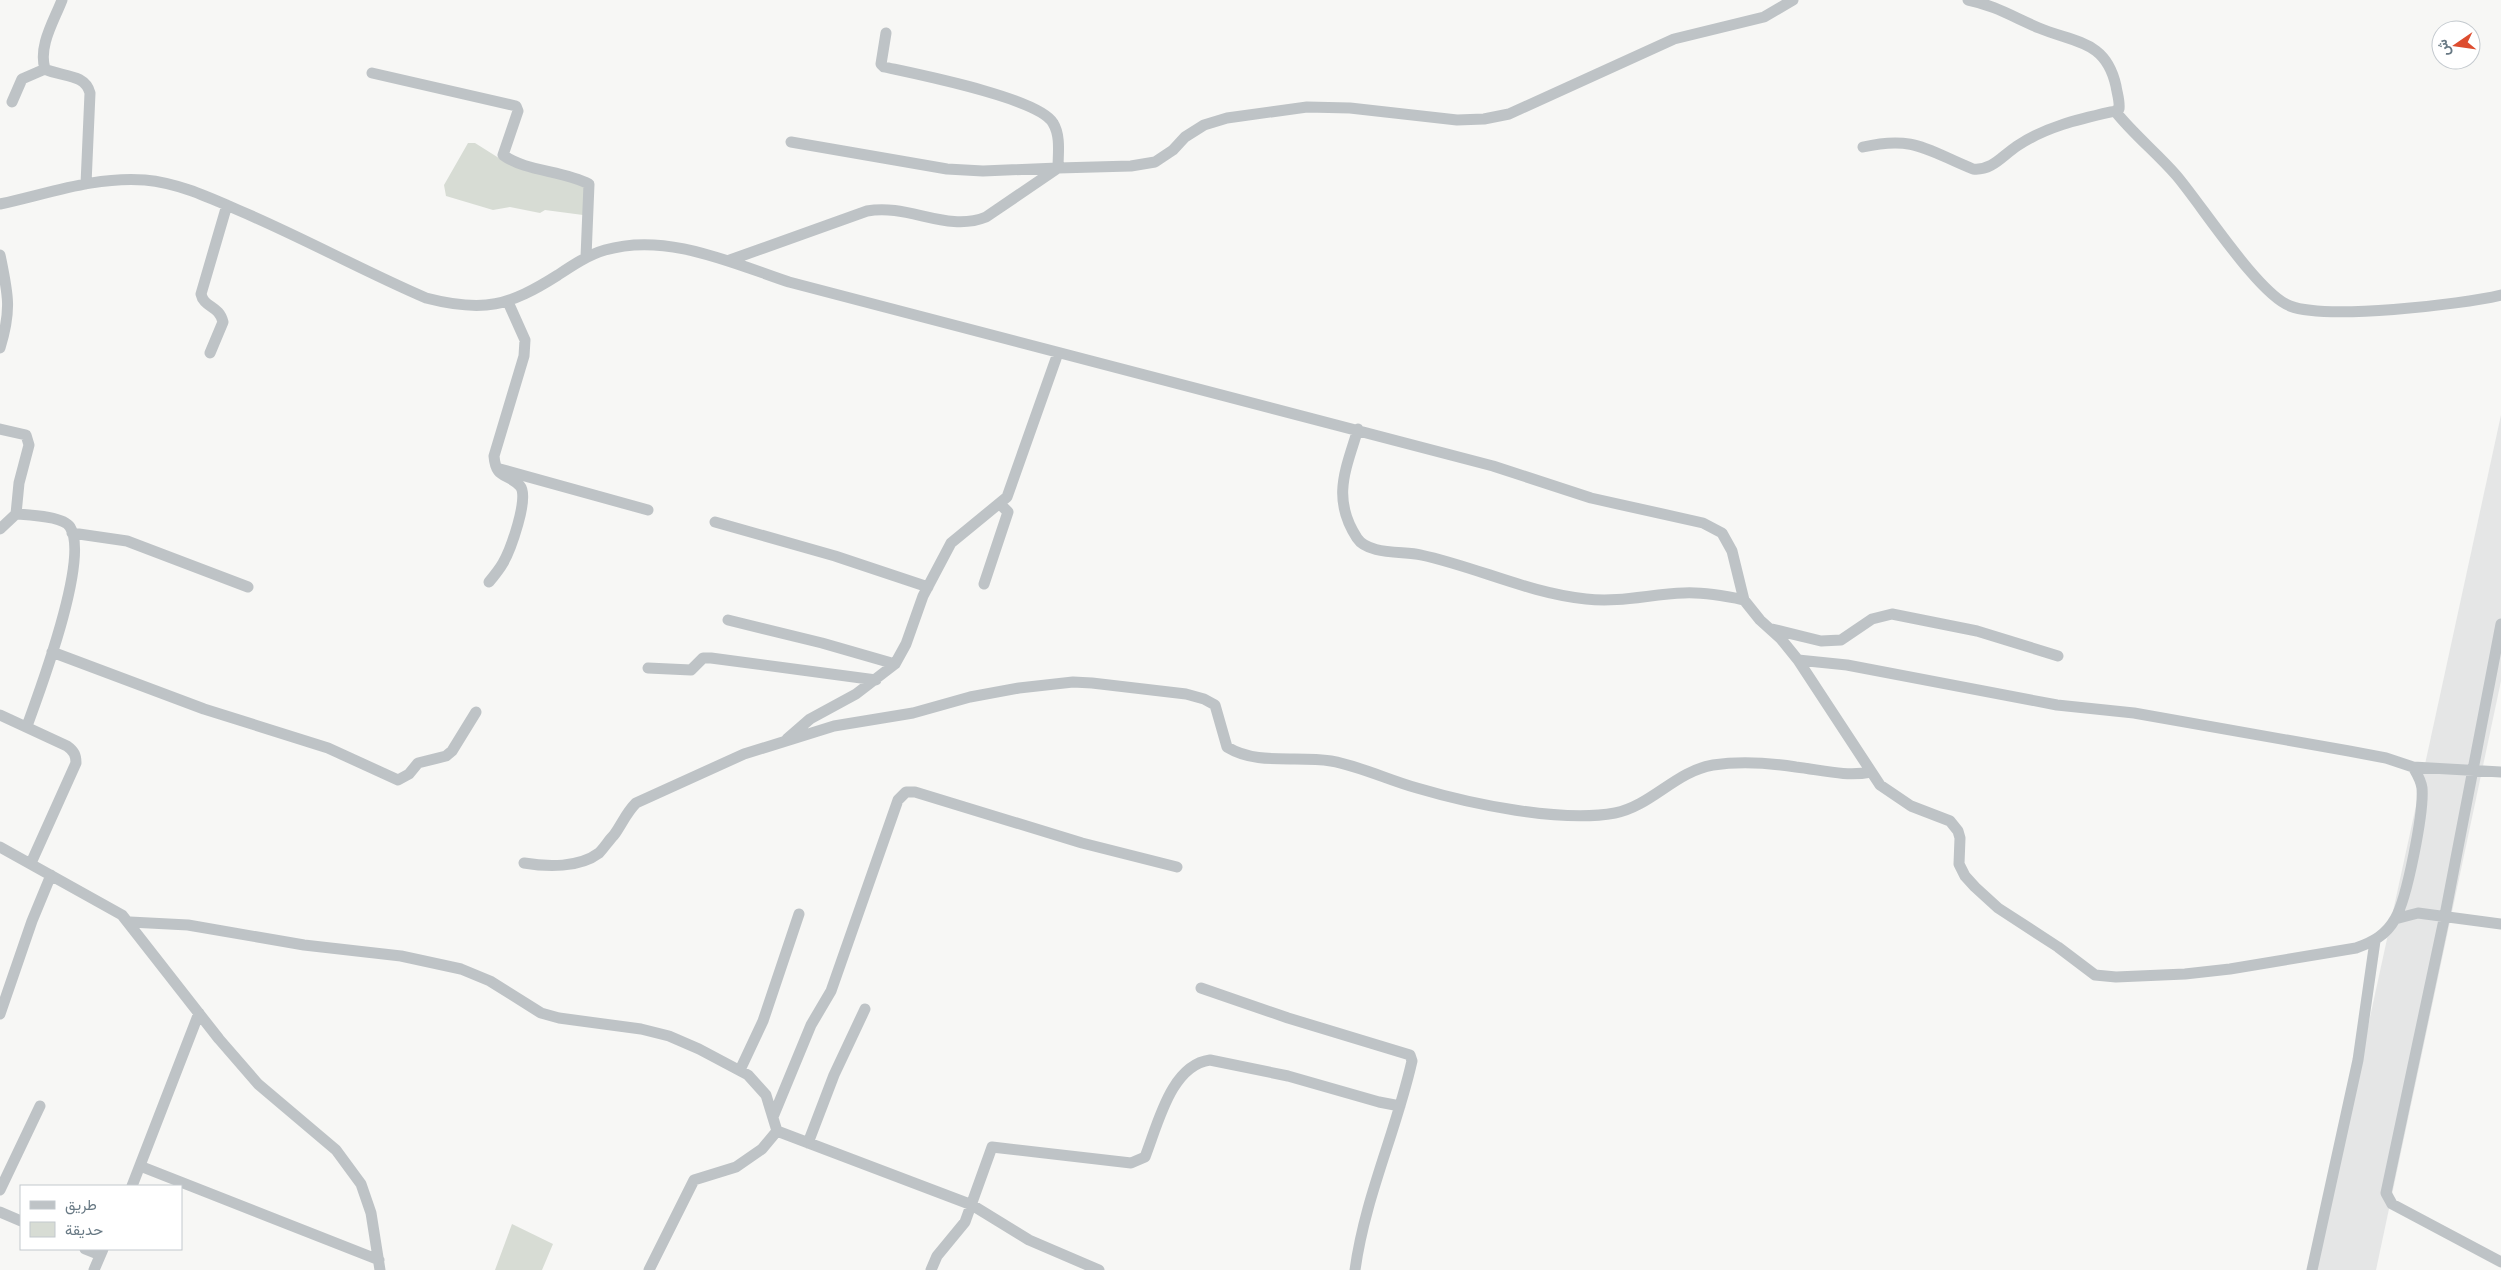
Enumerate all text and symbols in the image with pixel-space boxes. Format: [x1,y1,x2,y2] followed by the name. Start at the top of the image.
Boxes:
[2431,20,2481,70] north arrow
[2434,38,2454,58] text: ش
[20,1185,182,1250] legend
[65,1196,97,1215] text: طريق
[65,1221,103,1239] text: حديقة

